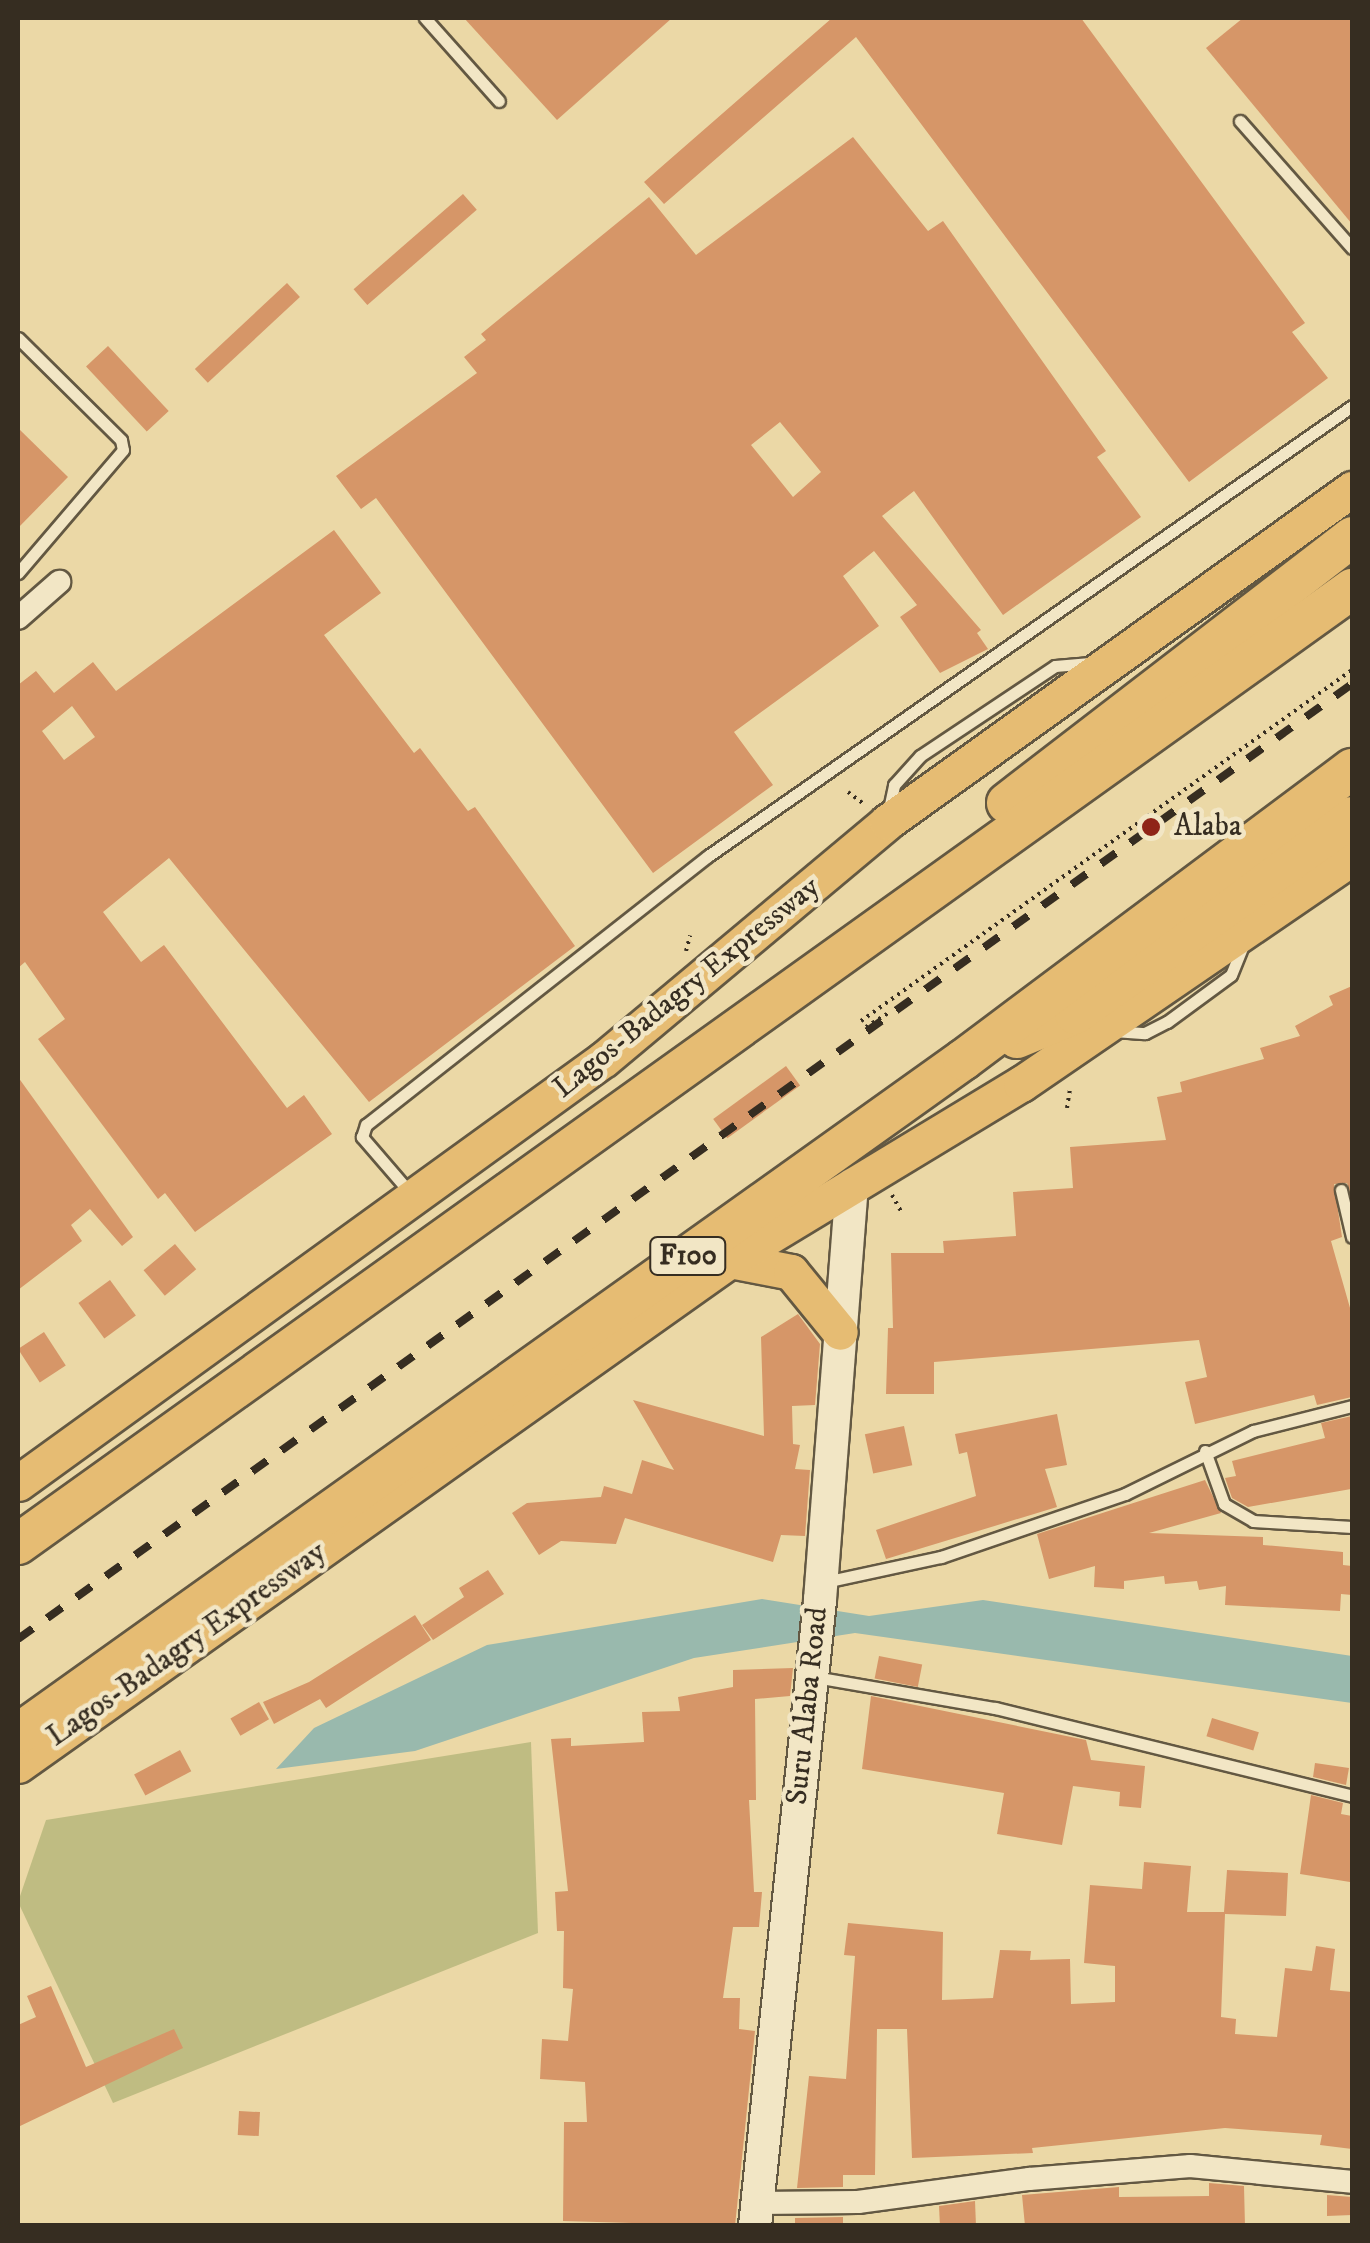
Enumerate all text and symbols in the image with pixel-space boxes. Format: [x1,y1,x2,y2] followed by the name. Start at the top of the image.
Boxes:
[1174,809,1242,845] place label: Alaba
[1138,814,1164,840] marker: Alaba
[547,870,827,1106] street label: Lagos-Badagry Expressway
[648,1233,728,1279] road number: F100
[41,1535,333,1755] street label: Lagos-Badagry Expressway
[780,1605,836,1807] street label: Suru Alaba Road

